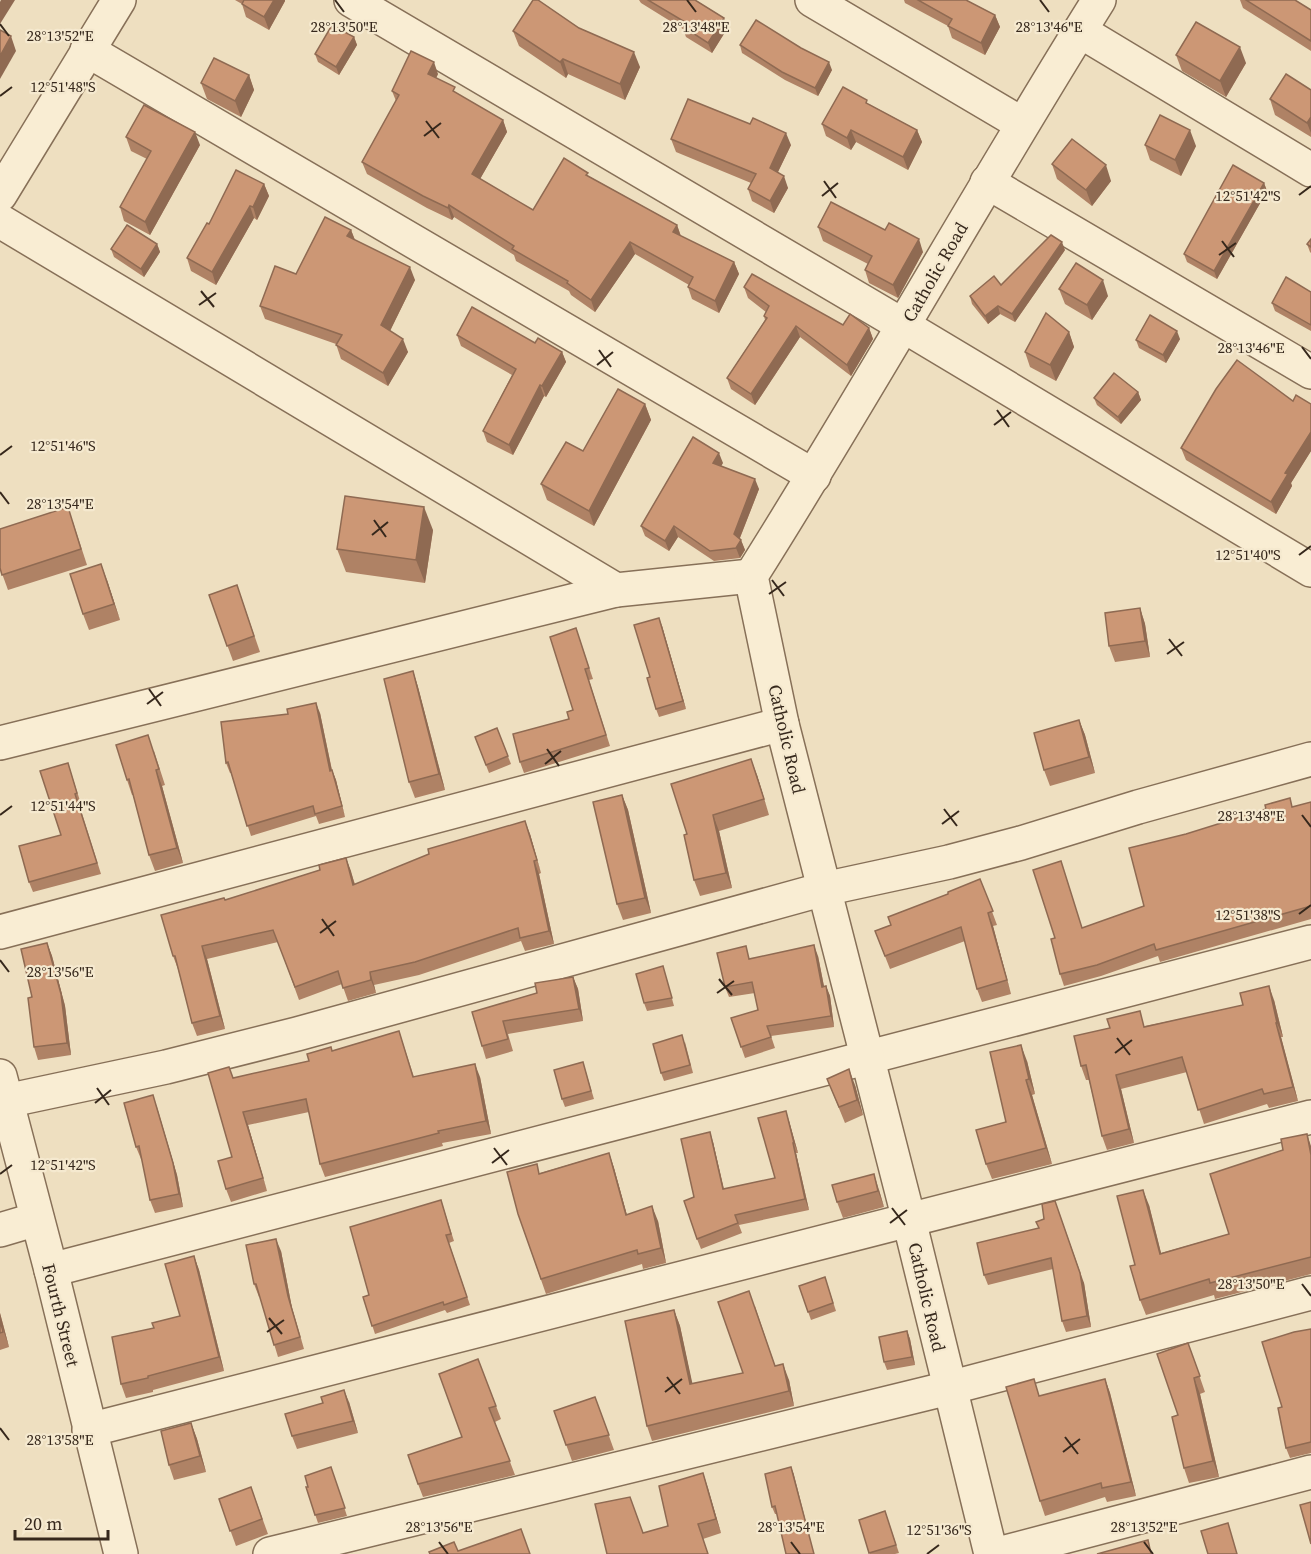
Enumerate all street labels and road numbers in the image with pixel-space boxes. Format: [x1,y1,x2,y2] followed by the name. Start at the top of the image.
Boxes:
[896,218,974,326] street label: Catholic Road
[762,682,812,796] street label: Catholic Road
[902,1240,952,1354] street label: Catholic Road
[36,1261,86,1369] street label: Fourth Street

